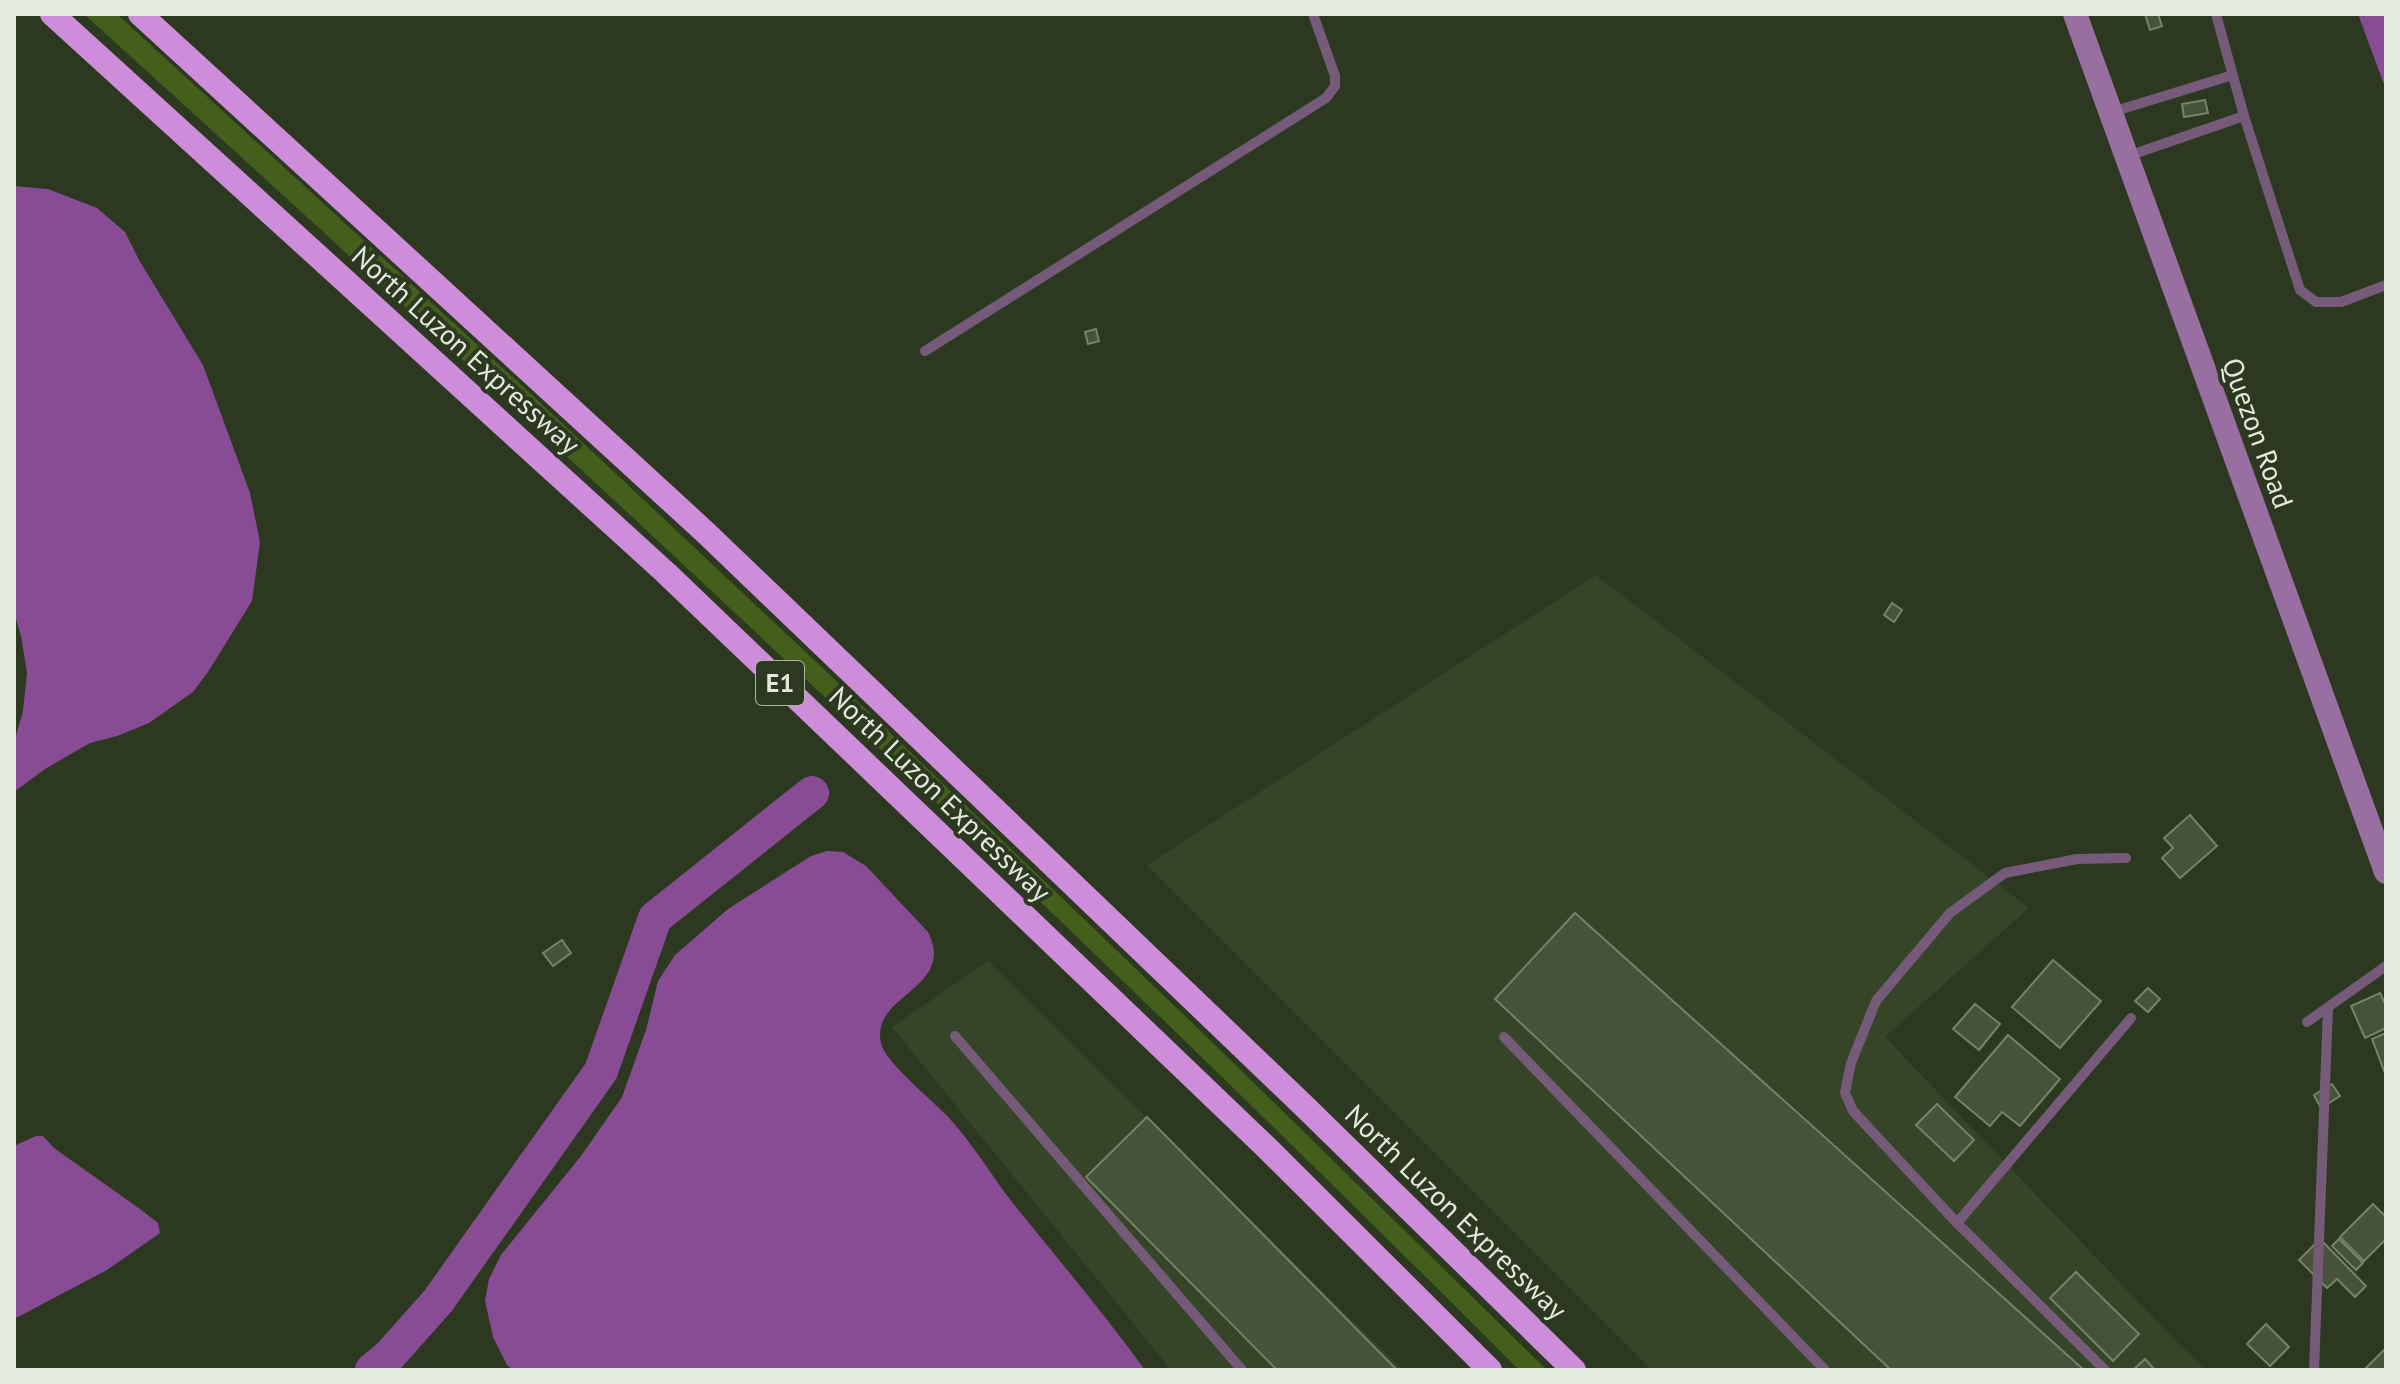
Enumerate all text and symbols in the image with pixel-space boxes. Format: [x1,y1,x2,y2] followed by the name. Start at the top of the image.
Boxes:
[344,237,588,462] street label: North Luzon Expressway
[2214,353,2303,513] street label: Quezon Road
[756,661,804,705] road number: E1
[821,678,1059,909] street label: North Luzon Expressway
[1337,1096,1575,1327] street label: North Luzon Expressway

